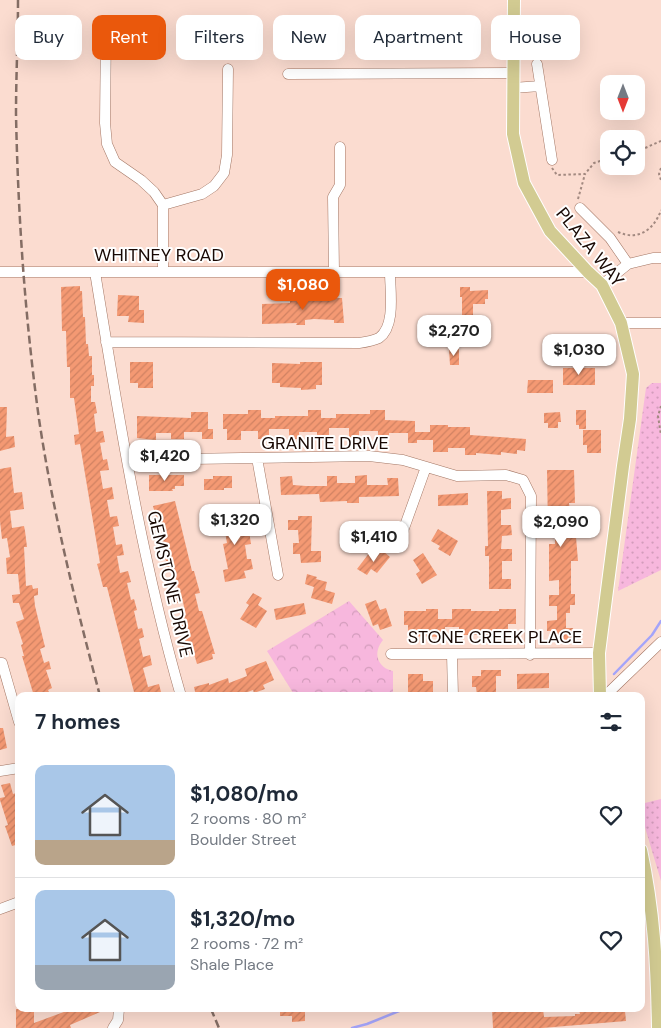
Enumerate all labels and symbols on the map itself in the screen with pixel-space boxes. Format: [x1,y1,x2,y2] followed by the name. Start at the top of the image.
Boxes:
[600,75,645,120] north arrow
[551,202,630,292] street label: PLAZA WAY
[94,243,224,267] street label: WHITNEY ROAD
[262,268,344,311] pin: $1,080
[413,314,495,357] pin: $2,270
[538,334,620,376] pin: $1,030
[261,431,389,455] street label: GRANITE DRIVE
[124,440,206,482] pin: $1,420
[194,504,276,546] pin: $1,320
[520,506,602,548] pin: $2,090
[142,509,198,659] street label: GEMSTONE DRIVE
[333,520,415,563] pin: $1,410
[408,625,582,649] street label: STONE CREEK PLACE

